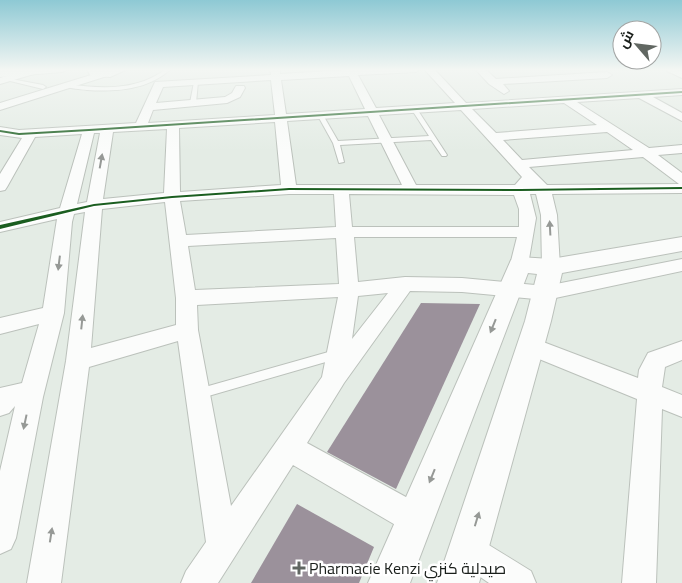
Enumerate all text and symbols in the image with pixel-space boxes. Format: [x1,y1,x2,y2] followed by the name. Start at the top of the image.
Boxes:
[612,20,662,70] north arrow
[612,26,639,52] text: ش
[98,152,106,168] one-way arrow
[545,220,553,236] one-way arrow
[55,255,63,271] one-way arrow
[78,314,86,330] one-way arrow
[489,319,497,333] one-way arrow
[21,414,29,429] one-way arrow
[428,469,436,484] one-way arrow
[473,512,481,527] one-way arrow
[48,526,56,542] one-way arrow
[309,556,506,582] place label: Pharmacie Kenzi صيدلية كنزي
[293,562,305,574] marker: Pharmacie Kenzi صيدلية كنزي

